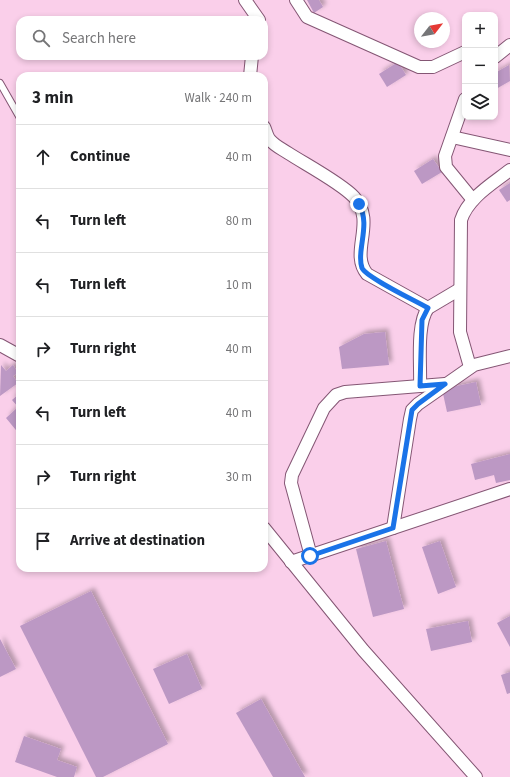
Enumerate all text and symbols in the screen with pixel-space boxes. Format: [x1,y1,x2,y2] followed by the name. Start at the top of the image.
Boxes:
[414,12,450,48] north arrow
[462,12,498,120] map controls
[462,12,498,48] button: +
[16,16,268,60] search box
[30,27,52,49] icon: search
[62,28,136,49] text: Search here
[462,48,498,84] button: −
[462,84,498,120] button: layers
[32,86,73,110] text: 3 min
[184,89,252,107] text: Walk · 240 m
[32,146,54,168] icon: ahead
[70,146,130,167] text: Continue
[226,148,252,166] text: 40 m
[350,195,368,213] route end
[32,210,54,232] icon: left
[70,210,126,231] text: Turn left
[226,212,252,230] text: 80 m
[32,274,54,296] icon: left
[70,274,126,295] text: Turn left
[226,276,252,294] text: 10 m
[32,338,54,360] icon: right
[70,338,136,359] text: Turn right
[226,340,252,358] text: 40 m
[32,402,54,424] icon: left
[70,402,126,423] text: Turn left
[226,404,252,422] text: 40 m
[32,466,54,488] icon: right
[70,466,136,487] text: Turn right
[226,468,252,486] text: 30 m
[32,530,54,552] icon: arrive
[70,530,205,551] text: Arrive at destination
[301,547,319,565] route start

